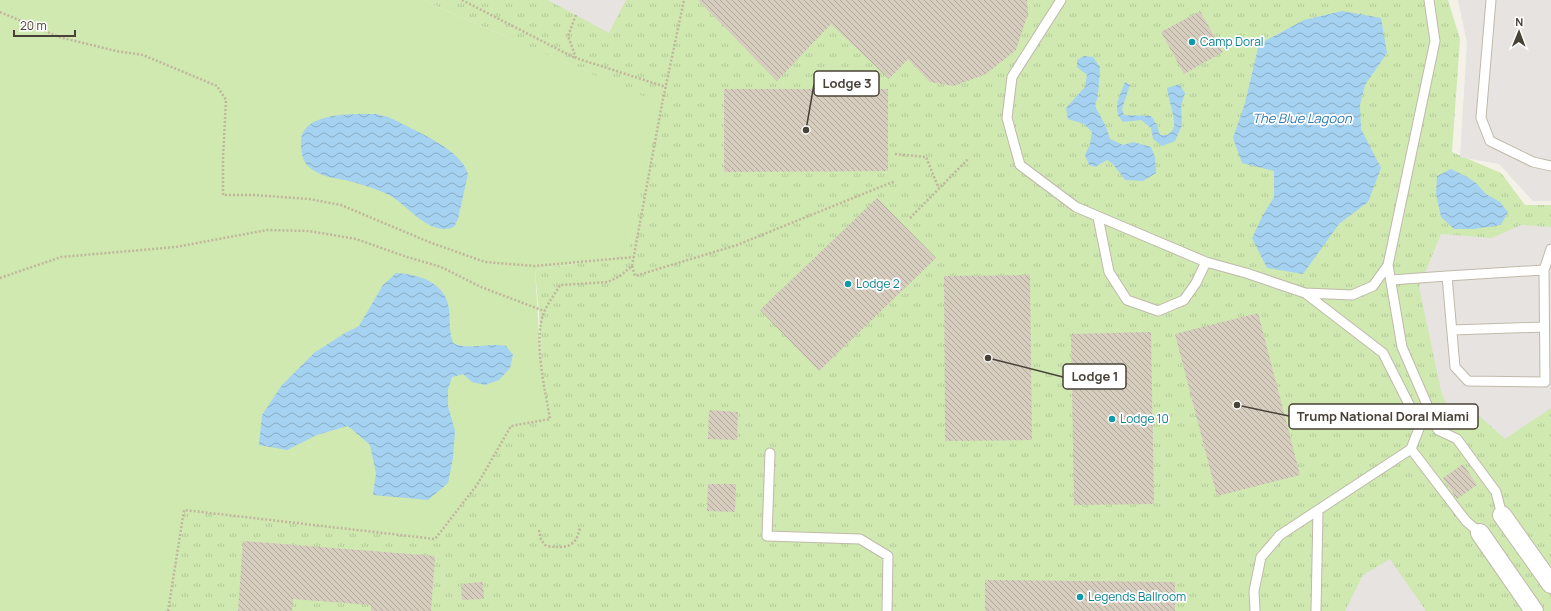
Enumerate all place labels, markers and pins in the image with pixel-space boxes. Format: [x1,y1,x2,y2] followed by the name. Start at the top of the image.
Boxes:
[1200,33,1264,50] place label: Camp Doral
[1187,37,1197,47] marker: Camp Doral
[814,71,879,96] callout: Lodge 3
[856,275,900,292] place label: Lodge 2
[843,279,853,289] marker: Lodge 2
[1063,364,1126,389] callout: Lodge 1
[1289,404,1478,429] callout: Trump National Doral Miami
[1120,410,1169,427] place label: Lodge 10
[1107,414,1117,424] marker: Lodge 10
[1088,588,1186,605] place label: Legends Ballroom
[1075,592,1085,602] marker: Legends Ballroom

